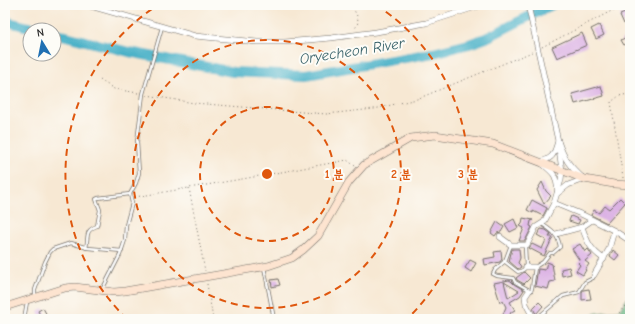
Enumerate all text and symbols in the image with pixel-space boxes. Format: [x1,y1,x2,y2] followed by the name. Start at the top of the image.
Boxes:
[22,22,62,62] north arrow
[36,26,45,40] text: N
[298,34,407,68] water label: Oryecheon River
[260,167,274,181] centre of rings
[325,167,344,181] text: 1 분
[391,167,411,181] text: 2 분
[458,167,478,181] text: 3 분

